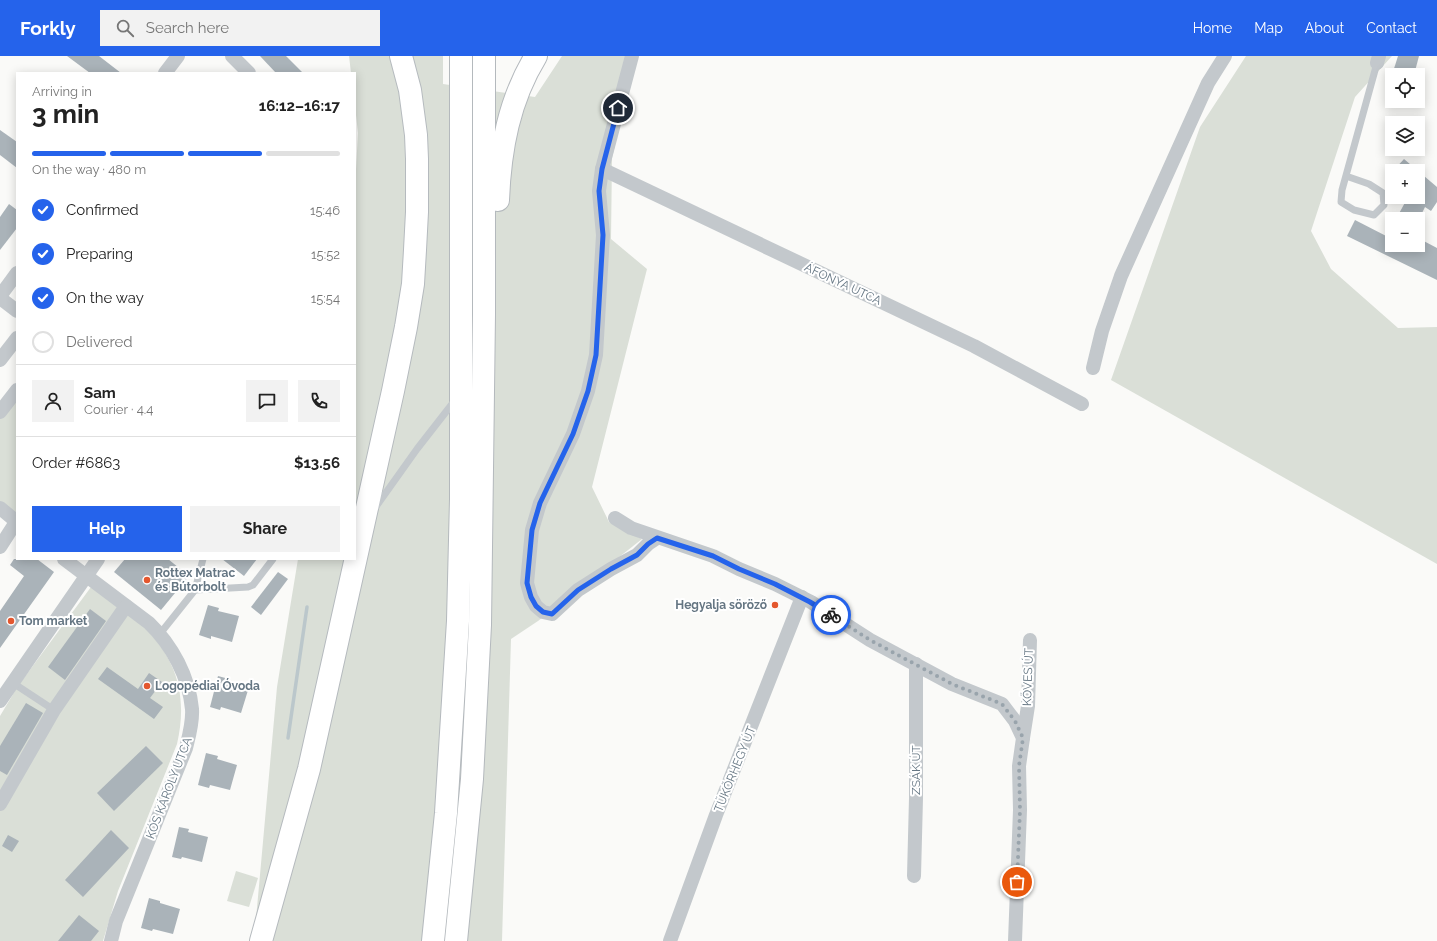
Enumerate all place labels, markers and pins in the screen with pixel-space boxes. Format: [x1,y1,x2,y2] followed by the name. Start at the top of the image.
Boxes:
[601,91,635,125] pin
[155,566,235,594] place label: Rottex Matrac és Bútorbolt
[142,575,152,585] marker: Rottex Matrac és Bútorbolt
[675,598,767,612] place label: Hegyalja söröző
[770,600,780,610] marker: Hegyalja söröző
[19,614,88,628] place label: Tom market
[6,616,16,626] marker: Tom market
[155,678,260,693] place label: Logopédiai Óvoda
[142,681,152,691] marker: Logopédiai Óvoda
[1000,865,1034,899] pin

